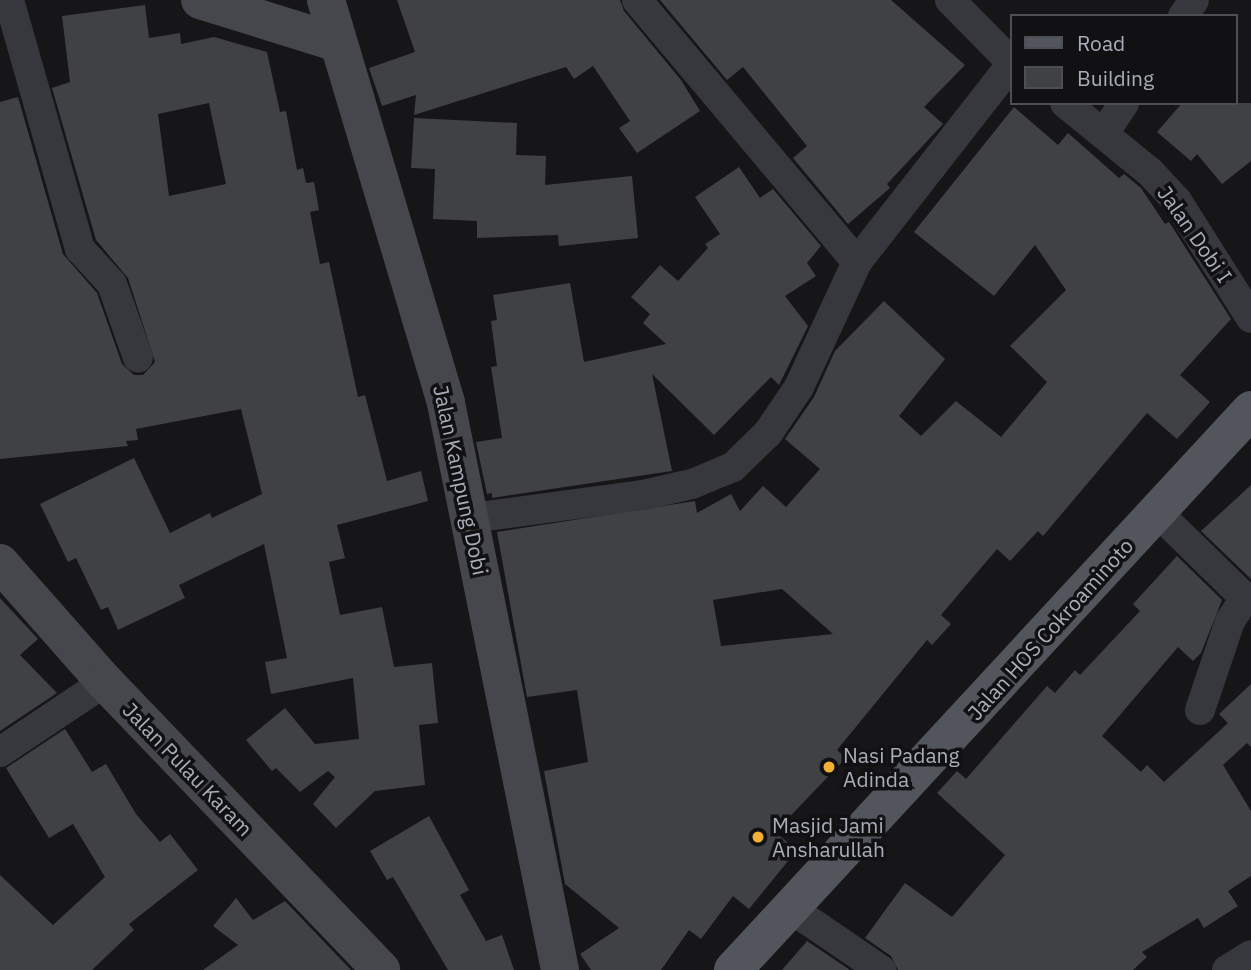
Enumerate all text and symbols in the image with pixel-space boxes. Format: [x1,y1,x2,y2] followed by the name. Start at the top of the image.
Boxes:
[1010,14,1237,105] legend
[1077,29,1125,57] text: Road
[1077,64,1154,92] text: Building
[1152,181,1238,287] street label: Jalan Dobi I
[429,383,493,577] street label: Jalan Kampung Dobi
[962,533,1138,725] street label: Jalan HOS Cokroaminoto
[118,697,258,841] street label: Jalan Pulau Karam
[843,742,960,792] place label: Nasi Padang Adinda
[821,759,837,775] marker: Nasi Padang Adinda
[772,812,885,862] place label: Masjid Jami Ansharullah
[750,829,766,845] marker: Masjid Jami Ansharullah

